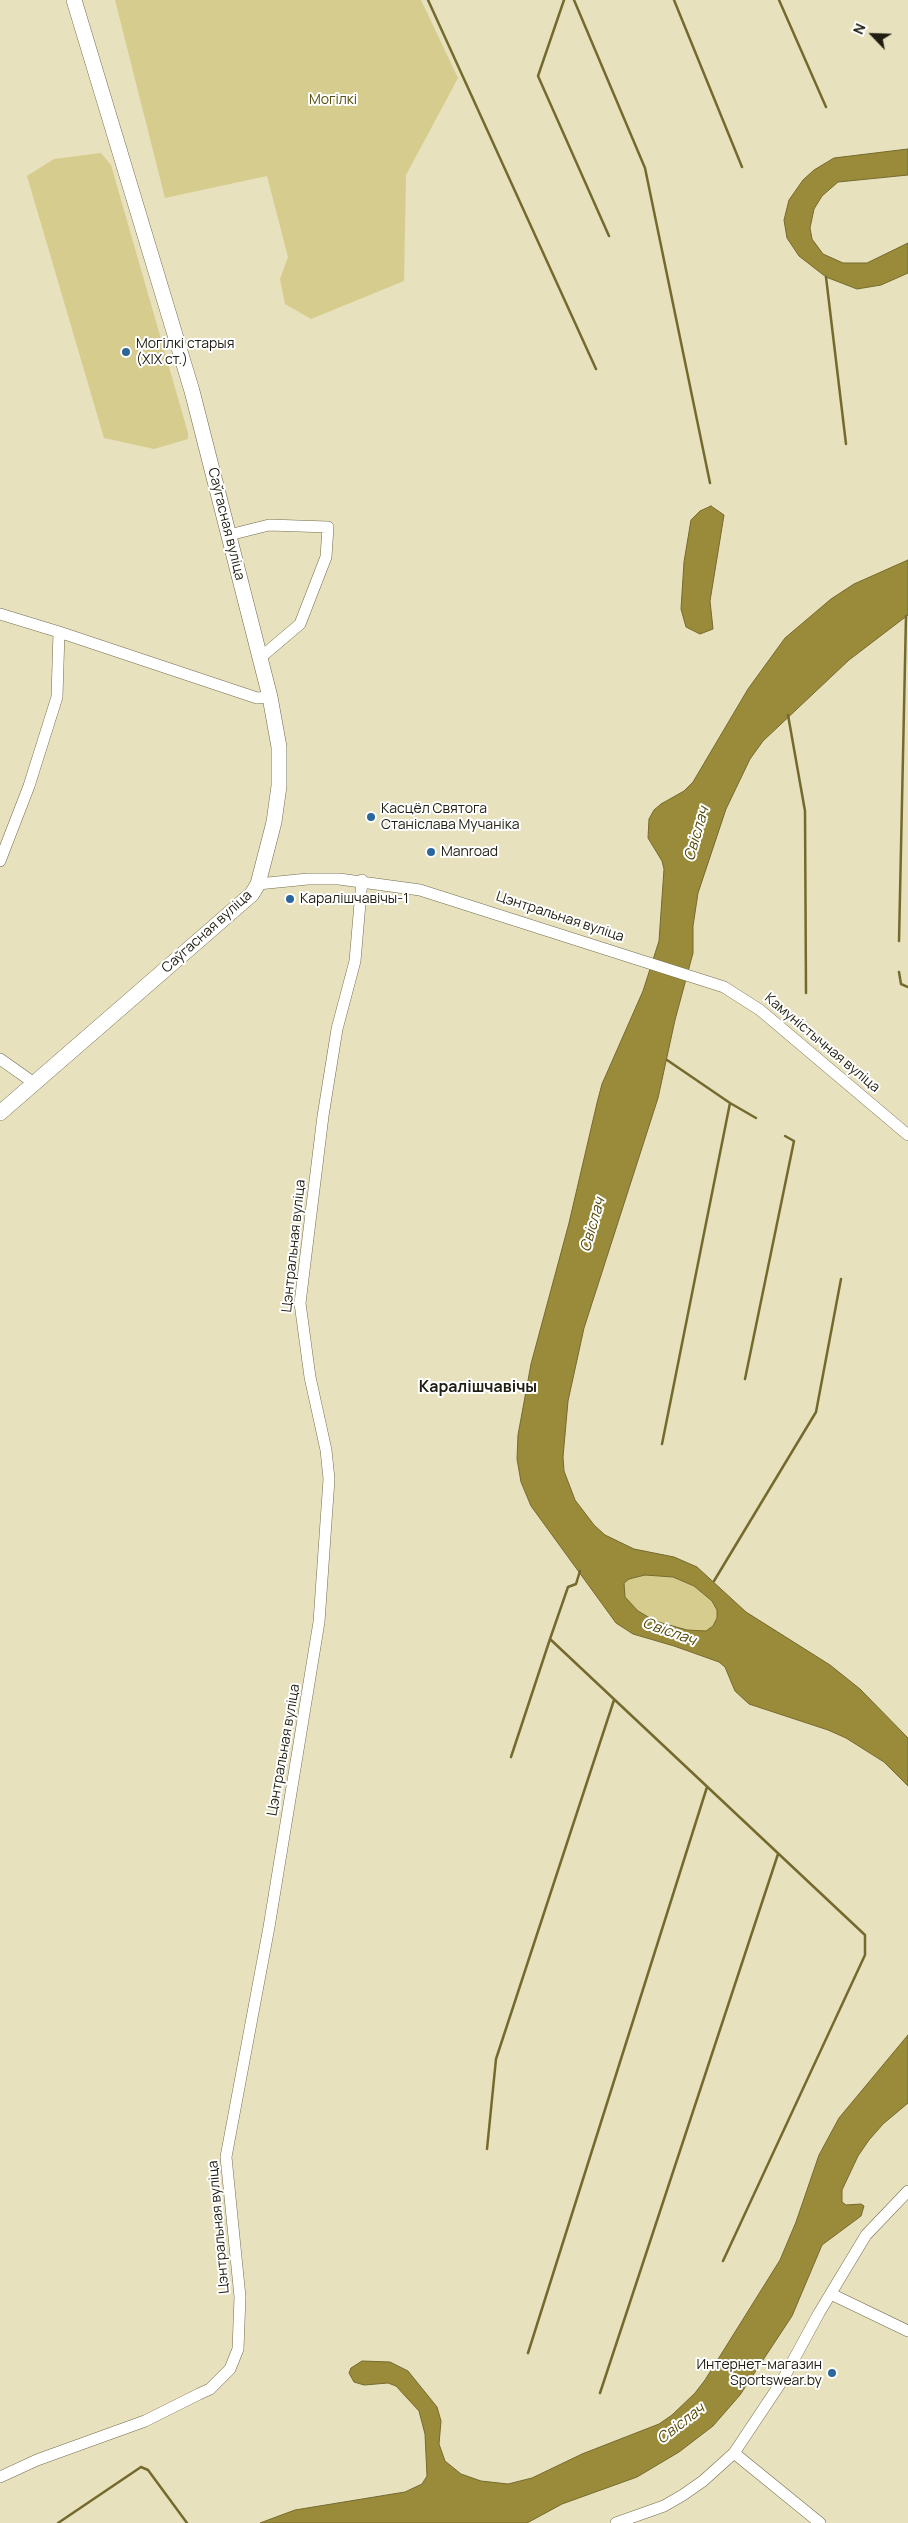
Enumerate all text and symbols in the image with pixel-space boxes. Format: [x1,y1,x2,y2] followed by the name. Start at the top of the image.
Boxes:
[848,10,898,60] north arrow
[848,20,870,37] text: N
[309,92,357,108] park label: Могілкі
[136,336,234,368] place label: Могілкі старыя (XIX ст.)
[120,346,132,358] marker: Могілкі старыя (XIX ст.)
[204,466,248,582] street label: Саўгасная вуліца
[381,801,519,834] place label: Касцёл Святога Станіслава Мучаніка
[681,805,713,863] water label: Свіслач
[365,811,377,823] marker: Касцёл Святога Станіслава Мучаніка
[441,844,498,860] place label: Manroad
[425,846,437,858] marker: Manroad
[158,887,256,977] street label: Саўгасная вуліца
[494,888,626,946] street label: Цэнтральная вуліца
[300,891,409,907] place label: Каралішчавічы-1
[284,893,296,905] marker: Каралішчавічы-1
[761,990,883,1096] street label: Камуністычная вуліца
[279,1179,309,1313] street label: Цэнтральная вуліца
[577,1196,609,1254] water label: Свіслач
[419,1378,537,1398] district label: Каралішчавічы
[640,1614,698,1650] water label: Свіслач
[264,1683,304,1817] street label: Цэнтральная вуліца
[205,2160,233,2294] street label: Цэнтральная вуліца
[696,2357,822,2390] place label: Интернет-магазин Sportswear.by
[826,2367,838,2379] marker: Интернет-магазин Sportswear.by
[654,2400,708,2448] water label: Свіслач

